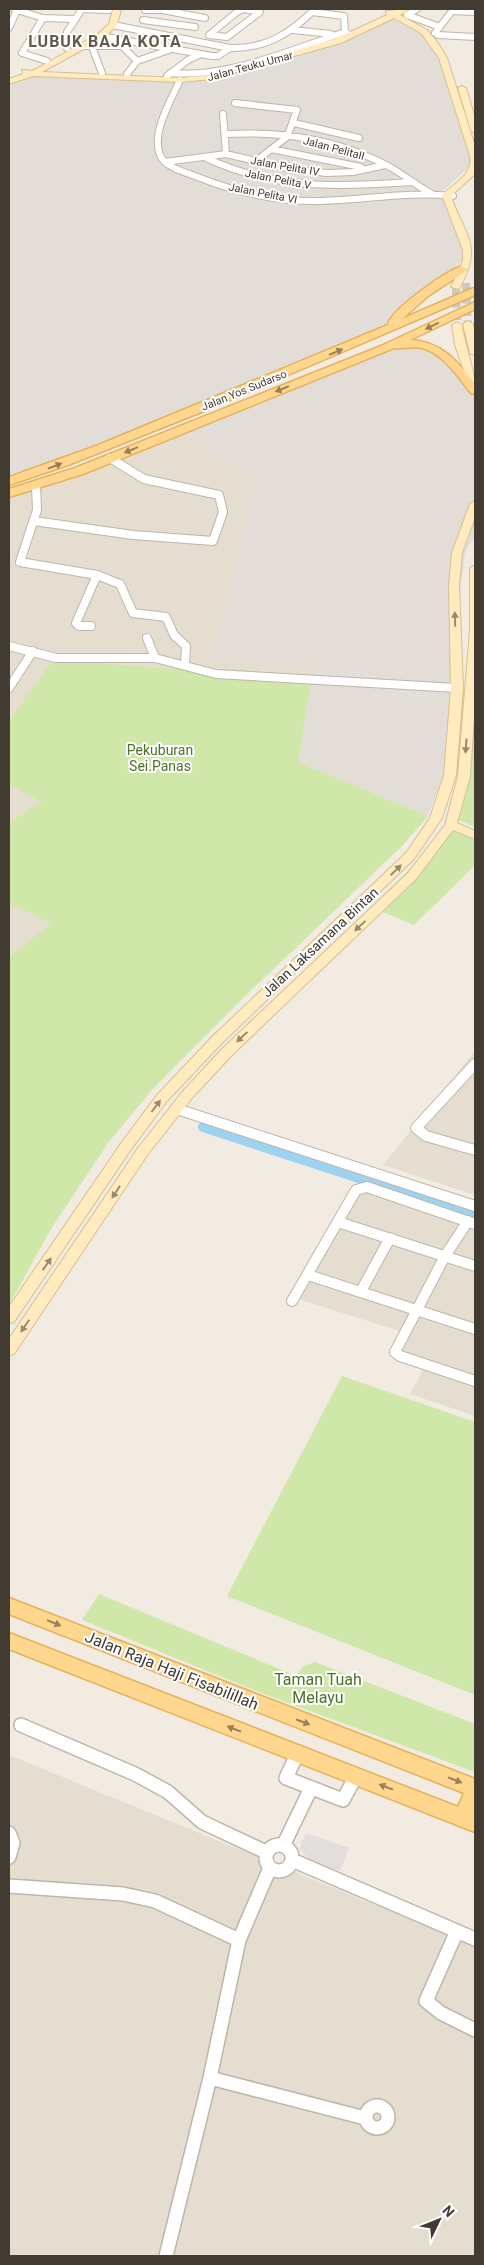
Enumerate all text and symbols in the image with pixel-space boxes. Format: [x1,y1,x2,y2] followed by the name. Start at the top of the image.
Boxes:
[28,32,182,51] district label: LUBUK BAJA KOTA
[206,49,295,84] street label: Jalan Teuku Umar
[302,134,366,163] street label: Jalan PelitaII
[249,154,320,179] street label: Jalan Pelita IV
[244,167,312,192] street label: Jalan Pelita V
[227,180,298,207] street label: Jalan Pelita VI
[424,322,439,330] one-way arrow
[328,348,343,356] one-way arrow
[200,367,289,414] street label: Jalan Yos Sudarso
[274,385,289,393] one-way arrow
[124,446,138,454] one-way arrow
[48,462,63,470] one-way arrow
[451,610,459,626] one-way arrow
[461,738,469,754] one-way arrow
[127,742,193,774] park label: Pekuburan Sei.Panas
[390,864,402,876] one-way arrow
[259,884,381,1000] street label: Jalan Laksamana Bintan
[355,920,367,932] one-way arrow
[237,1031,249,1043] one-way arrow
[151,1099,161,1113] one-way arrow
[112,1185,121,1198] one-way arrow
[42,1257,52,1271] one-way arrow
[20,1319,30,1333] one-way arrow
[47,1619,62,1627] one-way arrow
[82,1627,261,1714] street label: Jalan Raja Haji Fisabilillah
[274,1670,362,1707] park label: Taman Tuah Melayu
[296,1718,310,1726] one-way arrow
[227,1725,242,1732] one-way arrow
[447,1777,462,1784] one-way arrow
[378,1783,393,1791] one-way arrow
[414,2195,464,2245] north arrow
[439,2202,458,2220] text: N

